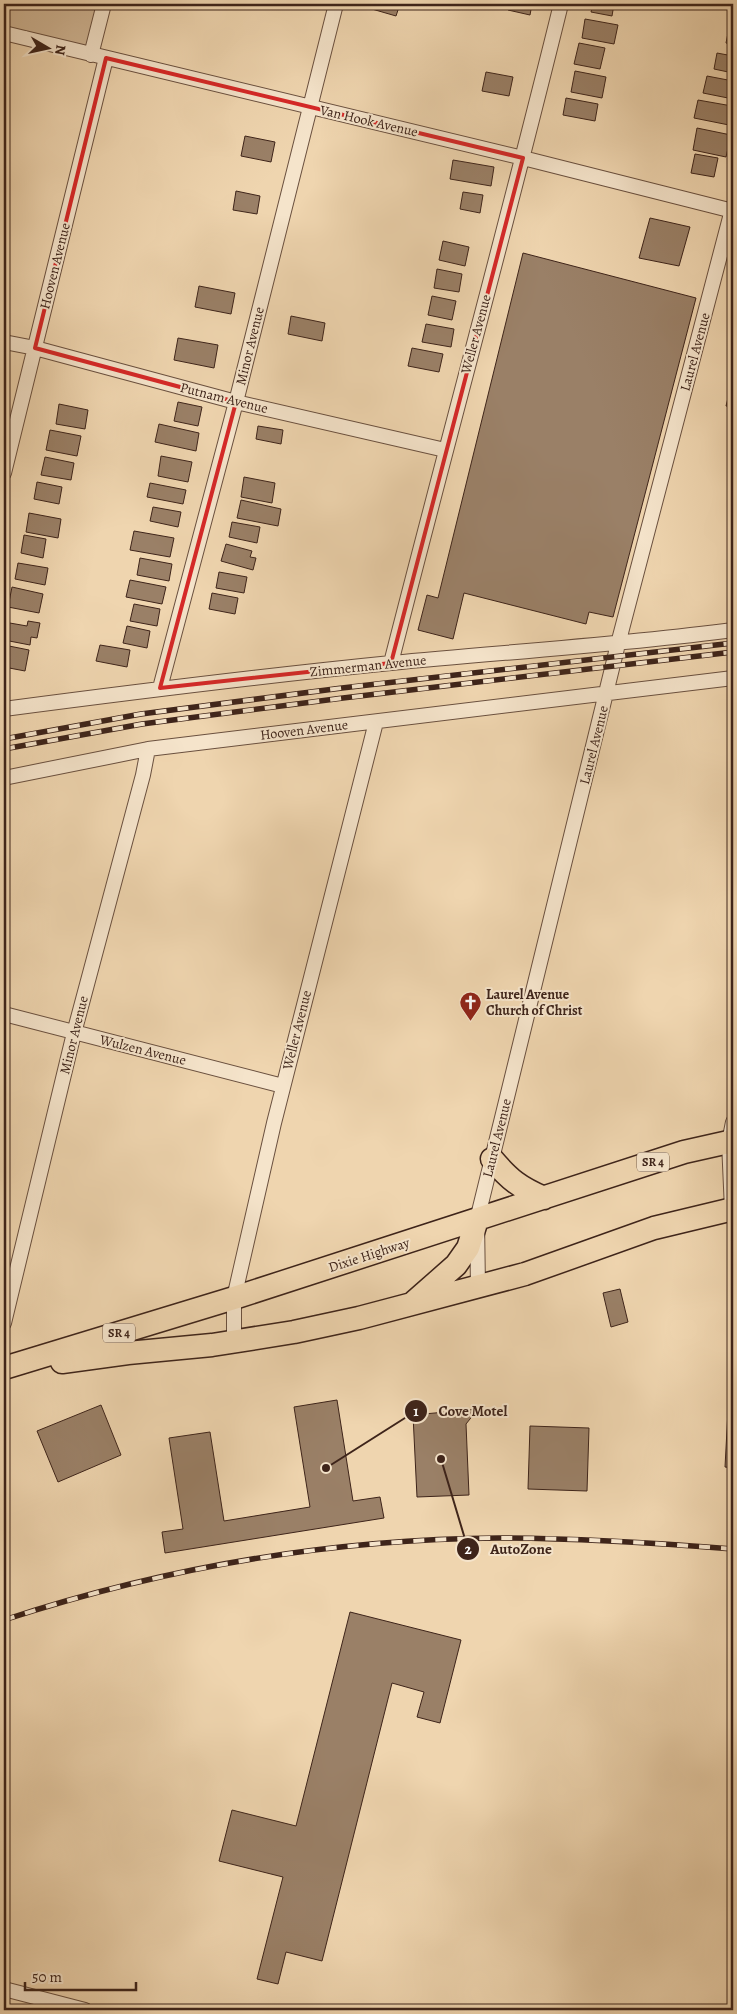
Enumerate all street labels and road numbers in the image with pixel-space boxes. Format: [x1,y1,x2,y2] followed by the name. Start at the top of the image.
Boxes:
[317,100,420,142] street label: Van Hook Avenue
[35,221,75,311] street label: Hooven Avenue
[456,292,496,377] street label: Weller Avenue
[231,305,269,387] street label: Minor Avenue
[675,311,715,393] street label: Laurel Avenue
[178,378,270,418] street label: Putnam Avenue
[309,650,427,682] street label: Zimmerman Avenue
[575,704,613,786] street label: Laurel Avenue
[259,715,349,745] street label: Hooven Avenue
[278,988,316,1073] street label: Weller Avenue
[55,994,93,1076] street label: Minor Avenue
[97,1030,188,1070] street label: Wulzen Avenue
[478,1097,516,1179] street label: Laurel Avenue
[637,1152,669,1172] road number: SR 4
[326,1233,413,1277] street label: Dixie Highway
[103,1324,135,1342] road number: SR 4

